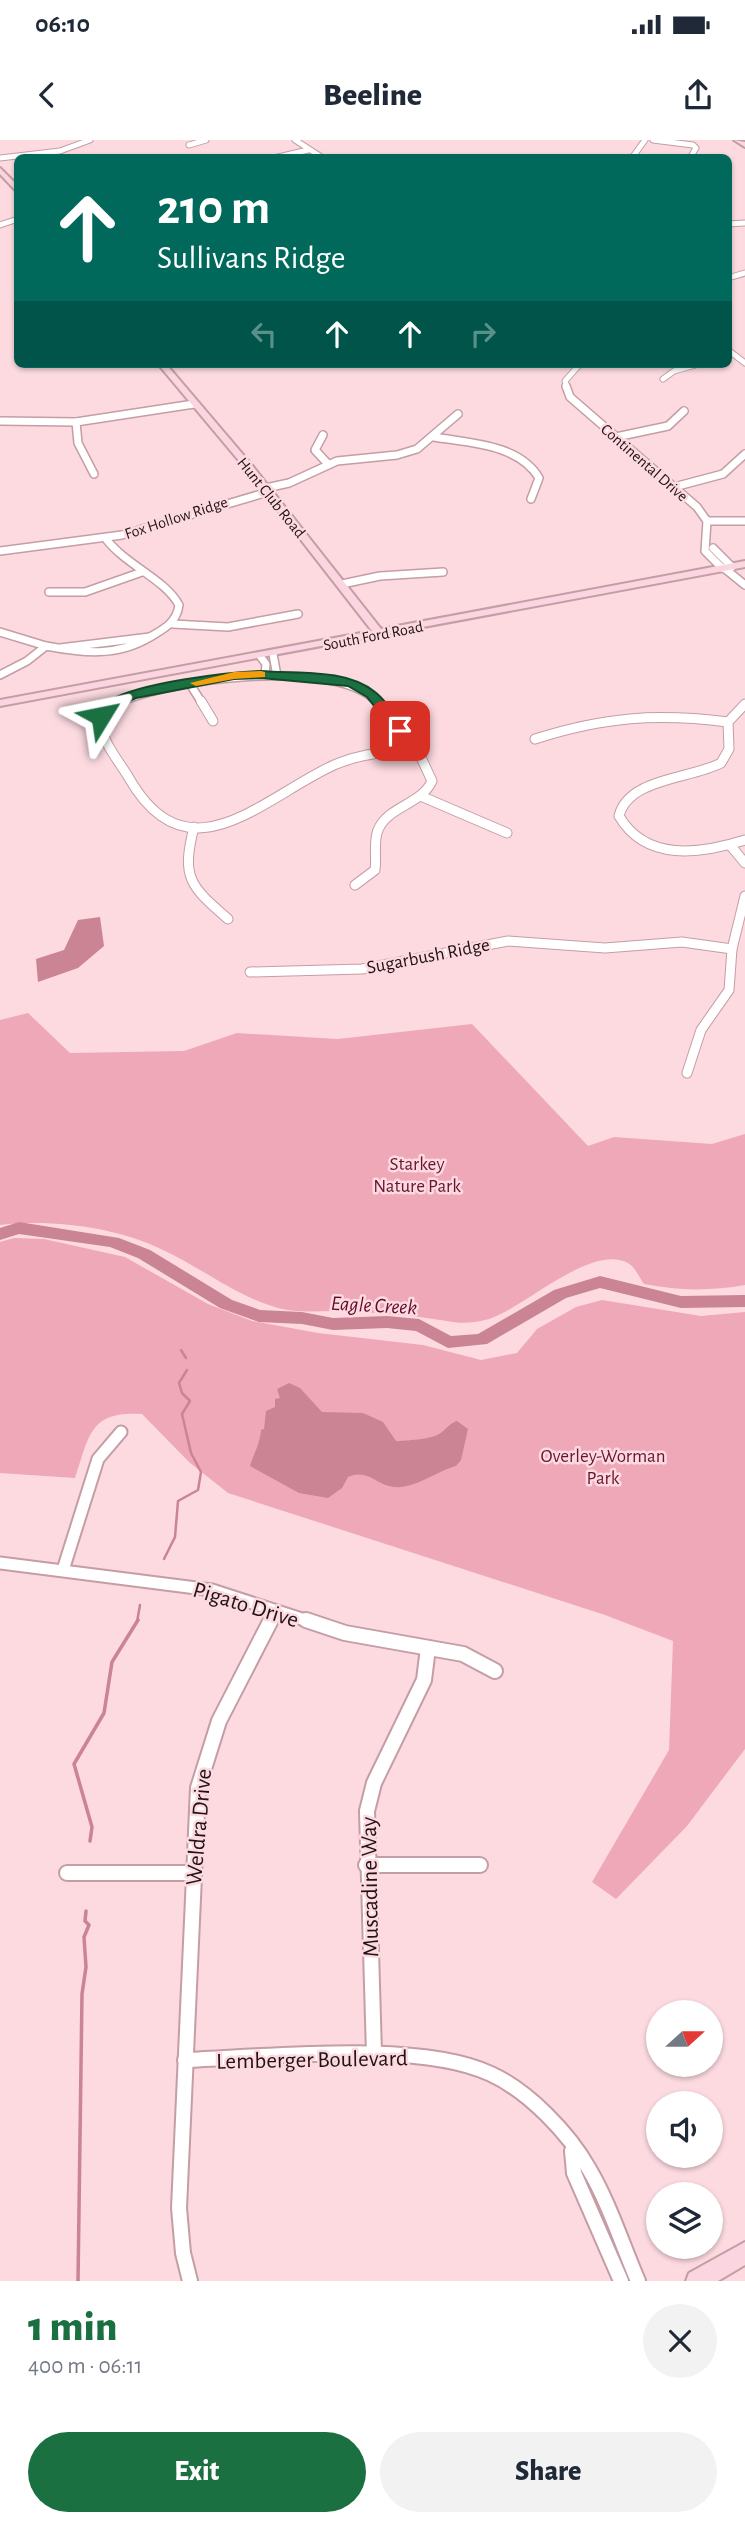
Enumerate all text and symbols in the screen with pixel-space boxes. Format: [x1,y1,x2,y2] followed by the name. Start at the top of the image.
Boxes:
[35,11,90,37] text: 06:10
[28,76,66,114] icon: back
[679,76,717,114] icon: share
[323,79,422,111] text: Beeline
[42,182,133,273] icon: ahead
[157,184,270,233] text: 210 m
[157,242,345,274] text: Sullivans Ridge
[245,315,283,353] icon: left
[318,315,356,353] icon: ahead
[391,315,429,353] icon: ahead
[464,315,502,353] icon: right
[598,421,691,505] street label: Continental Drive
[234,455,308,541] street label: Hunt Club Road
[123,494,230,542] street label: Fox Hollow Ridge
[322,618,424,653] street label: South Ford Road
[64,679,138,753] position arrow
[370,701,430,761] pin
[381,712,419,750] icon: arrive
[365,935,491,978] street label: Sugarbush Ridge
[373,1155,461,1196] park label: Starkey Nature Park
[330,1293,418,1318] water label: Eagle Creek
[540,1447,666,1488] park label: Overley-Worman Park
[190,1579,301,1632] street label: Pigato Drive
[183,1768,216,1887] street label: Weldra Drive
[358,1816,383,1957] street label: Muscadine Way
[646,2000,723,2077] north arrow
[646,2000,723,2259] map controls
[216,2047,408,2074] street label: Lemberger Boulevard
[646,2091,723,2168] button: sound
[646,2182,723,2259] button: layers
[643,2304,717,2378] button: close
[28,2306,117,2348] text: 1 min
[28,2355,142,2378] text: 400 m · 06:11
[28,2432,366,2512] button: Exit
[380,2432,717,2512] button: Share

